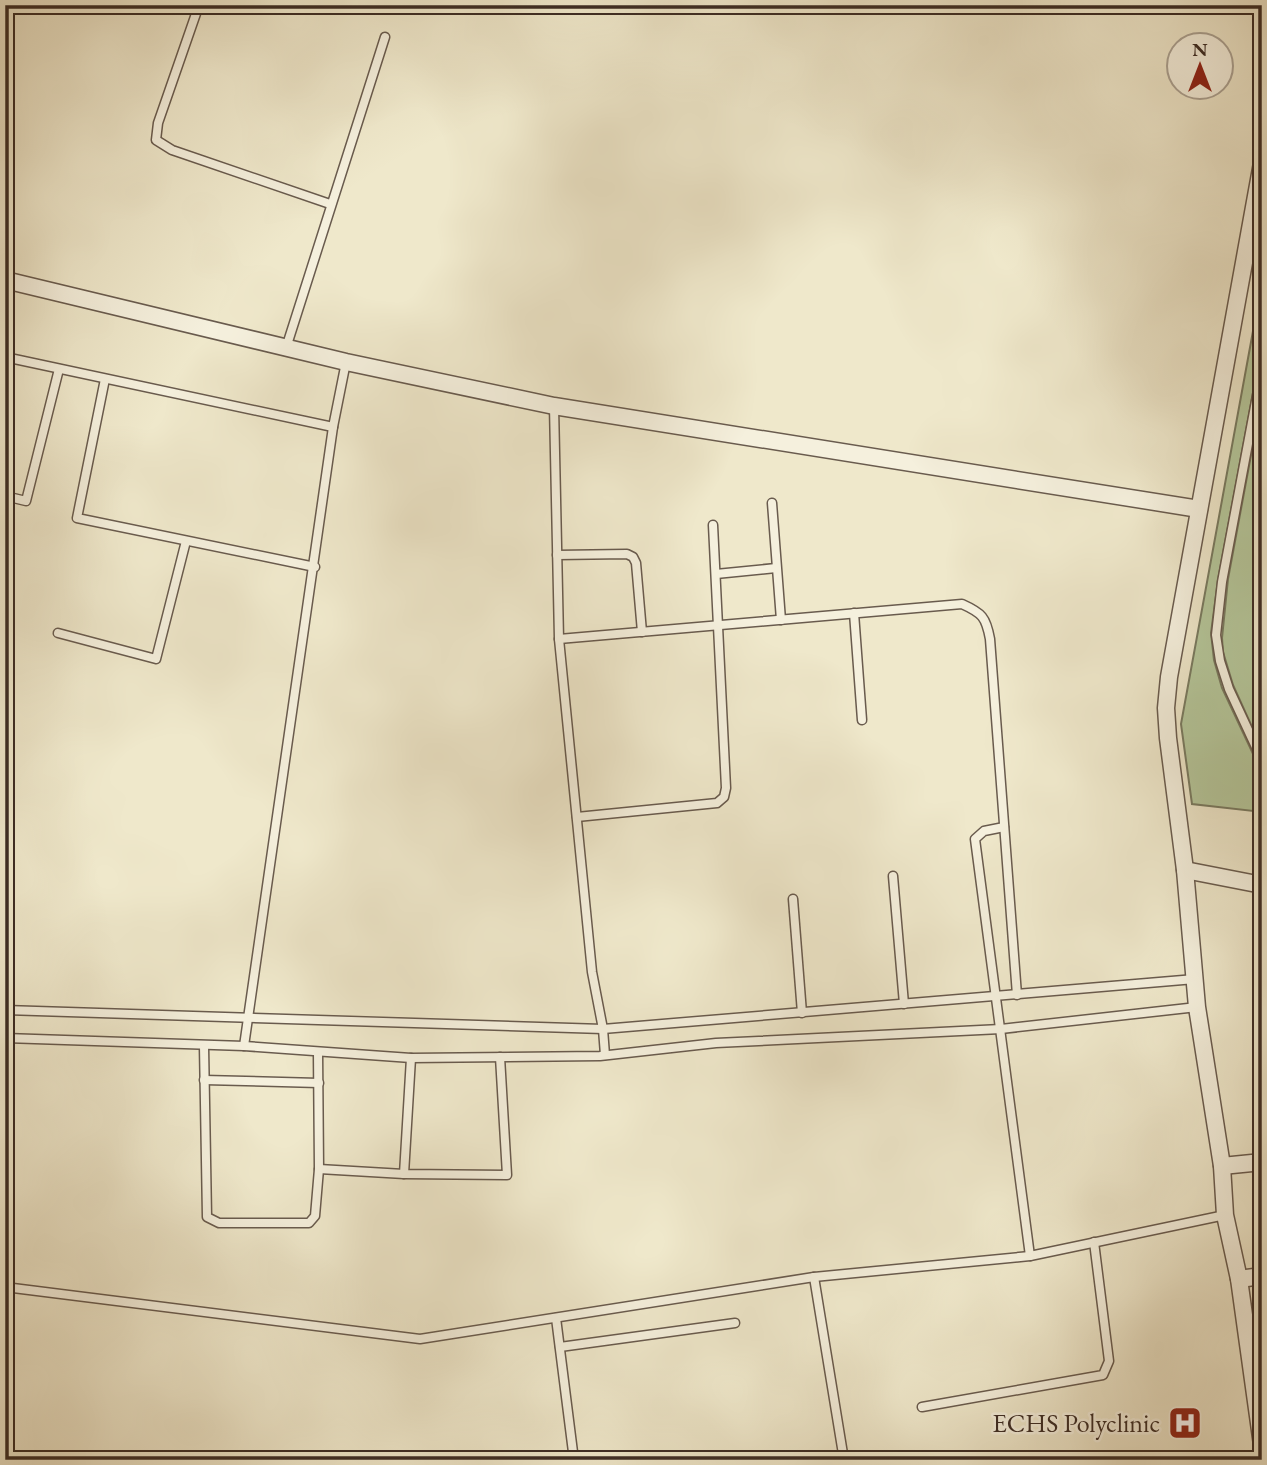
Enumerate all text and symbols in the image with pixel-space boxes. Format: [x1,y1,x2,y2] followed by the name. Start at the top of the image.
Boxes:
[1166,32,1236,102] north arrow
[1192,37,1208,62] text: N
[1166,1404,1204,1442] hospital icon: ECHS Polyclinic
[992,1406,1160,1440] place label: ECHS Polyclinic

